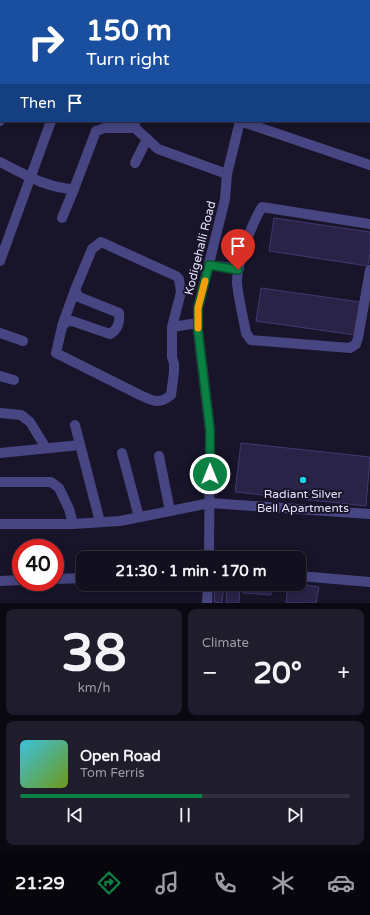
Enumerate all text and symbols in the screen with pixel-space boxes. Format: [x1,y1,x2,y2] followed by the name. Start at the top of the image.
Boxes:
[86,14,172,48] text: 150 m
[20,16,72,68] icon: right
[86,48,170,70] text: Turn right
[64,92,86,114] icon: arrive
[20,94,56,112] text: Then
[182,199,218,297] street label: Kodigehalli Road
[221,229,255,270] pin
[227,235,249,257] icon: arrive
[189,453,231,495] position arrow
[298,475,308,485] marker: Radiant Silver Bell Apartments
[257,487,349,515] place label: Radiant Silver Bell Apartments
[12,539,64,591] speed limit sign: 40
[116,562,266,580] text: 21:30 · 1 min · 170 m
[61,622,127,685] text: 38
[202,635,249,651] text: Climate
[253,655,302,692] text: 20°
[202,660,218,686] text: −
[338,660,350,686] text: +
[78,680,110,696] text: km/h
[80,747,161,765] text: Open Road
[80,765,144,781] text: Tom Ferris
[64,804,86,826] icon: previous
[174,804,196,826] icon: pause
[284,804,306,826] icon: next
[95,869,123,897] icon: directions
[153,869,181,897] icon: music
[211,869,239,897] icon: phone
[269,869,297,897] icon: climate
[327,869,355,897] icon: car
[15,872,65,894] text: 21:29

